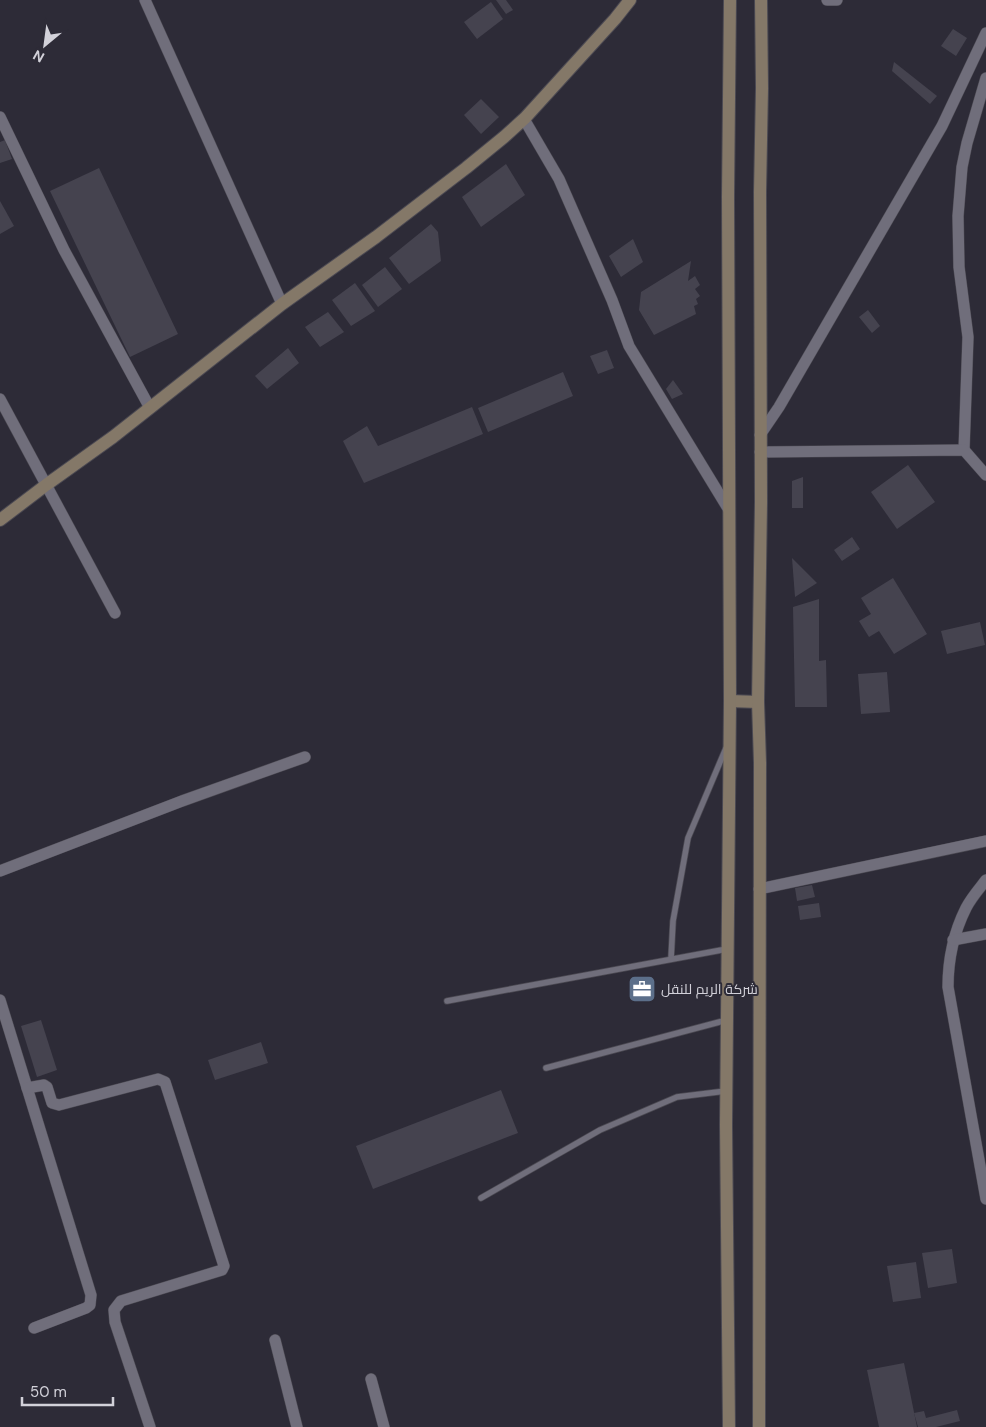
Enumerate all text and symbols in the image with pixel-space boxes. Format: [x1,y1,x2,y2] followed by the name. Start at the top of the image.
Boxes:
[20,20,70,70] north arrow
[30,46,48,67] text: N
[627,974,657,1004] office icon: شركة الريم للنقل
[661,980,758,999] place label: شركة الريم للنقل
[22,1374,114,1406] scale bar
[30,1382,67,1402] text: 50 m

